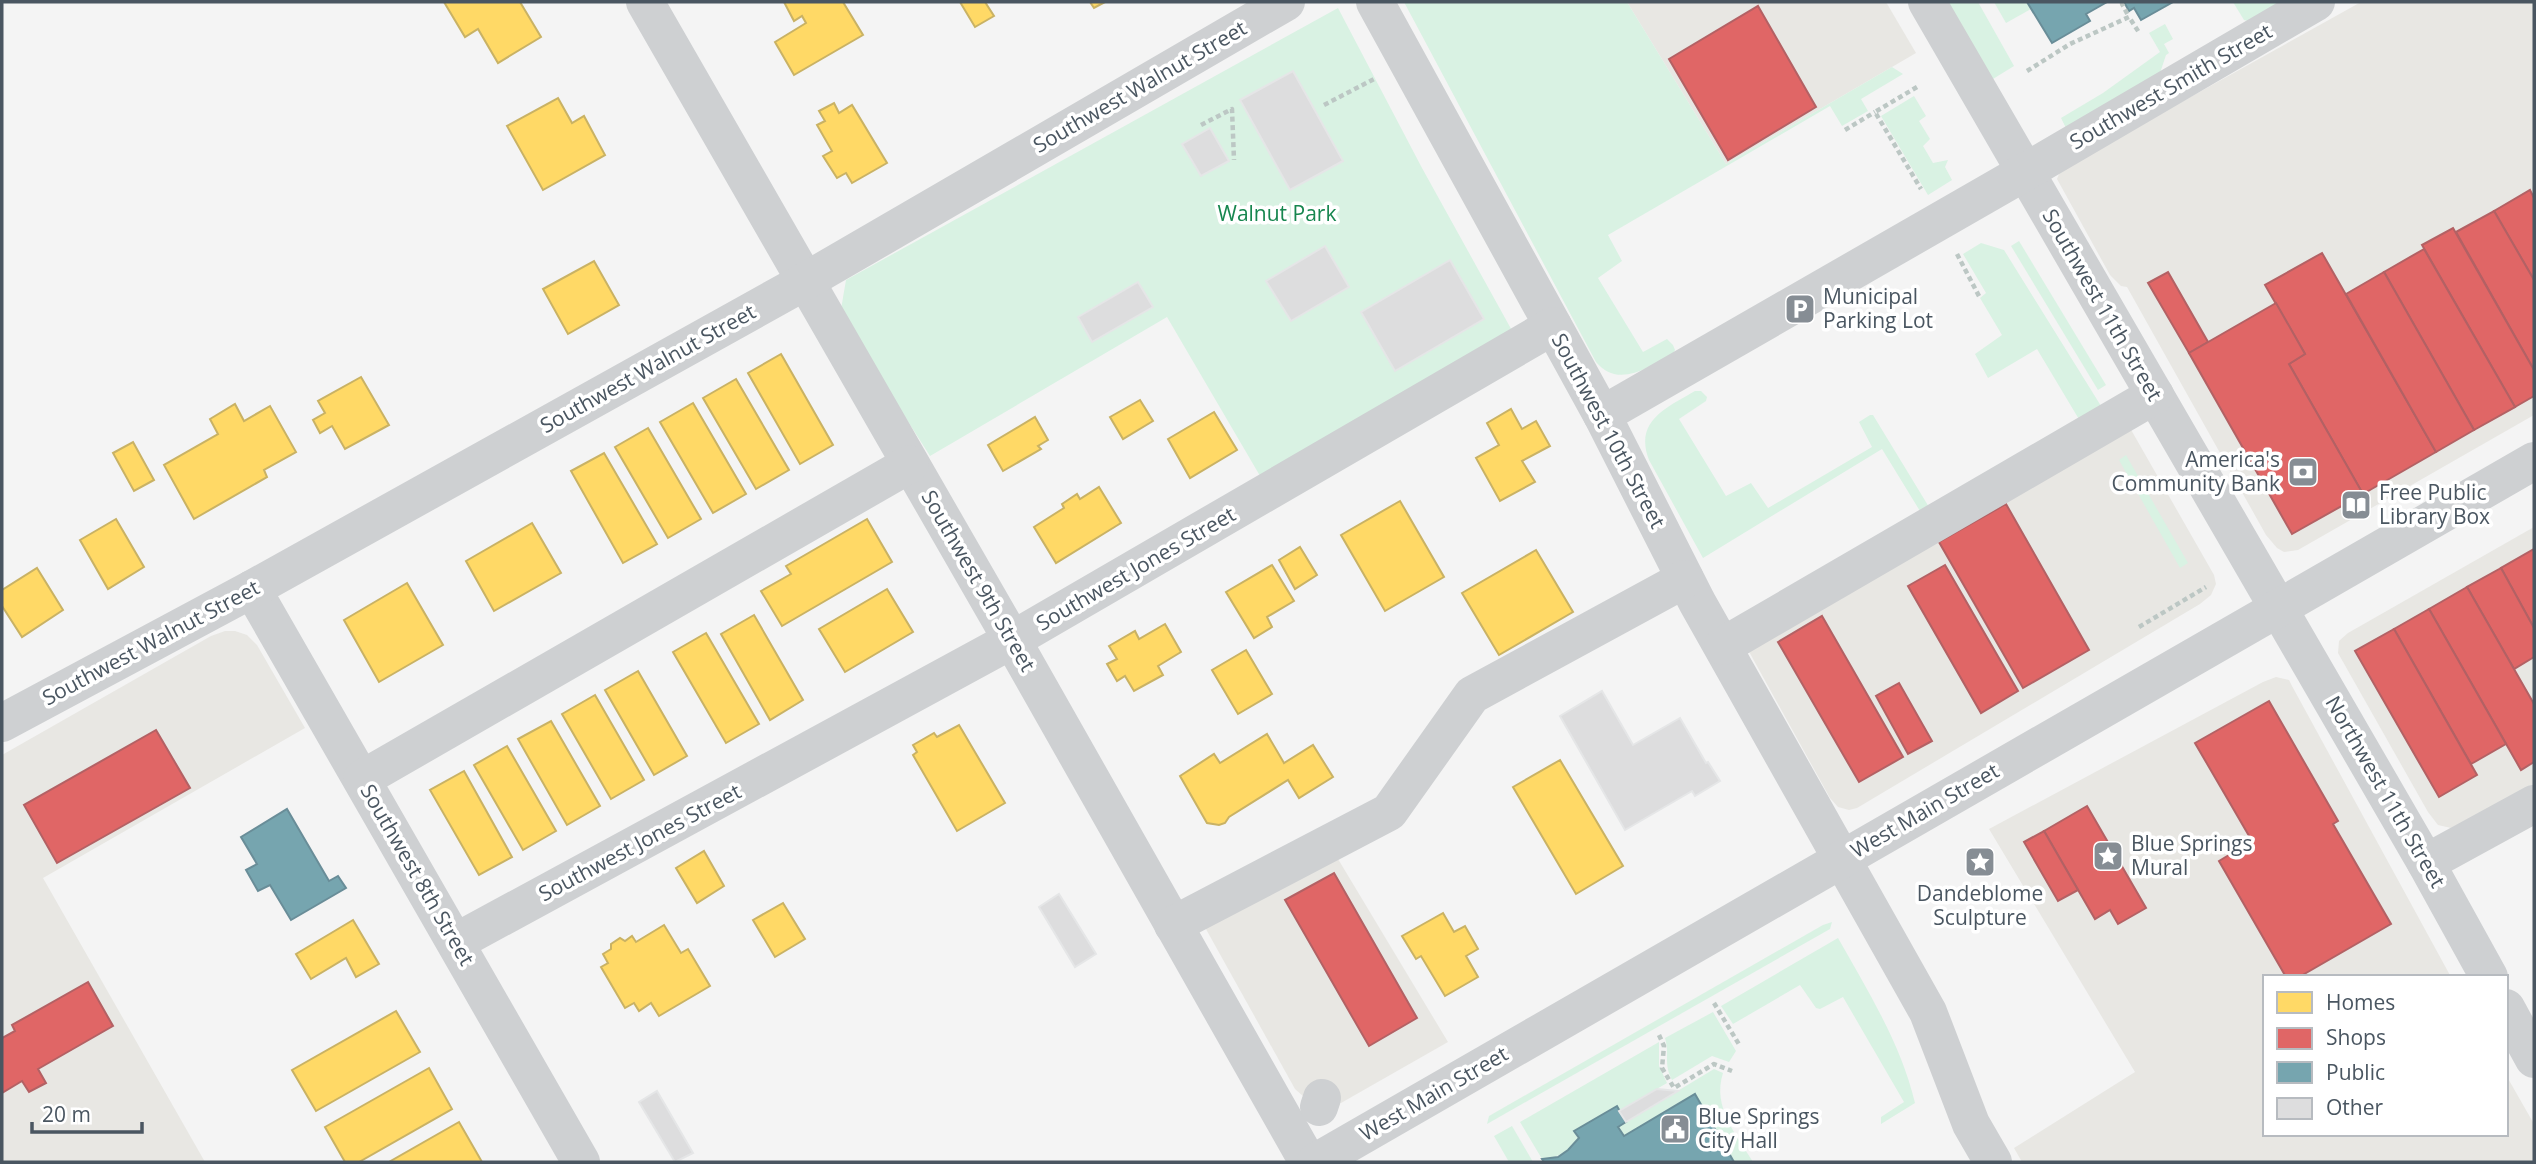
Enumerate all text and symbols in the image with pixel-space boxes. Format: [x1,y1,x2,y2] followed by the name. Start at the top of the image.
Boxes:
[1028,13,1251,159] street label: Southwest Walnut Street
[2064,17,2277,156] street label: Southwest Smith Street
[1218,199,1336,227] park label: Walnut Park
[2037,204,2169,405] street label: Southwest 11th Street
[1823,282,1933,334] place label: Municipal Parking Lot
[1783,292,1817,326] parking icon: Municipal Parking Lot
[535,297,760,439] street label: Southwest Walnut Street
[1546,328,1672,533] street label: Southwest 10th Street
[2112,445,2280,497] place label: America's Community Bank
[2286,455,2320,489] bank icon: America's Community Bank
[2379,478,2490,530] place label: Free Public Library Box
[916,485,1042,676] street label: Southwest 9th Street
[2339,488,2373,522] library icon: Free Public Library Box
[1031,500,1240,637] street label: Southwest Jones Street
[37,573,264,711] street label: Southwest Walnut Street
[2320,691,2452,892] street label: Northwest 11th Street
[1845,756,2004,864] street label: West Main Street
[533,777,746,907] street label: Southwest Jones Street
[355,779,481,970] street label: Southwest 8th Street
[2131,829,2253,881] place label: Blue Springs Mural
[2091,839,2125,873] place icon: Blue Springs Mural
[1963,845,1997,879] place icon: Dandeblome Sculpture
[1917,879,2043,931] place label: Dandeblome Sculpture
[2263,975,2508,1136] legend
[2326,988,2395,1016] text: Homes
[2326,1023,2386,1051] text: Shops
[1354,1039,1513,1147] street label: West Main Street
[2326,1058,2385,1086] text: Public
[32,1090,142,1134] scale bar
[2326,1093,2383,1121] text: Other
[42,1100,91,1128] text: 20 m
[1698,1102,1820,1154] place label: Blue Springs City Hall
[1658,1112,1692,1146] public building icon: Blue Springs City Hall

